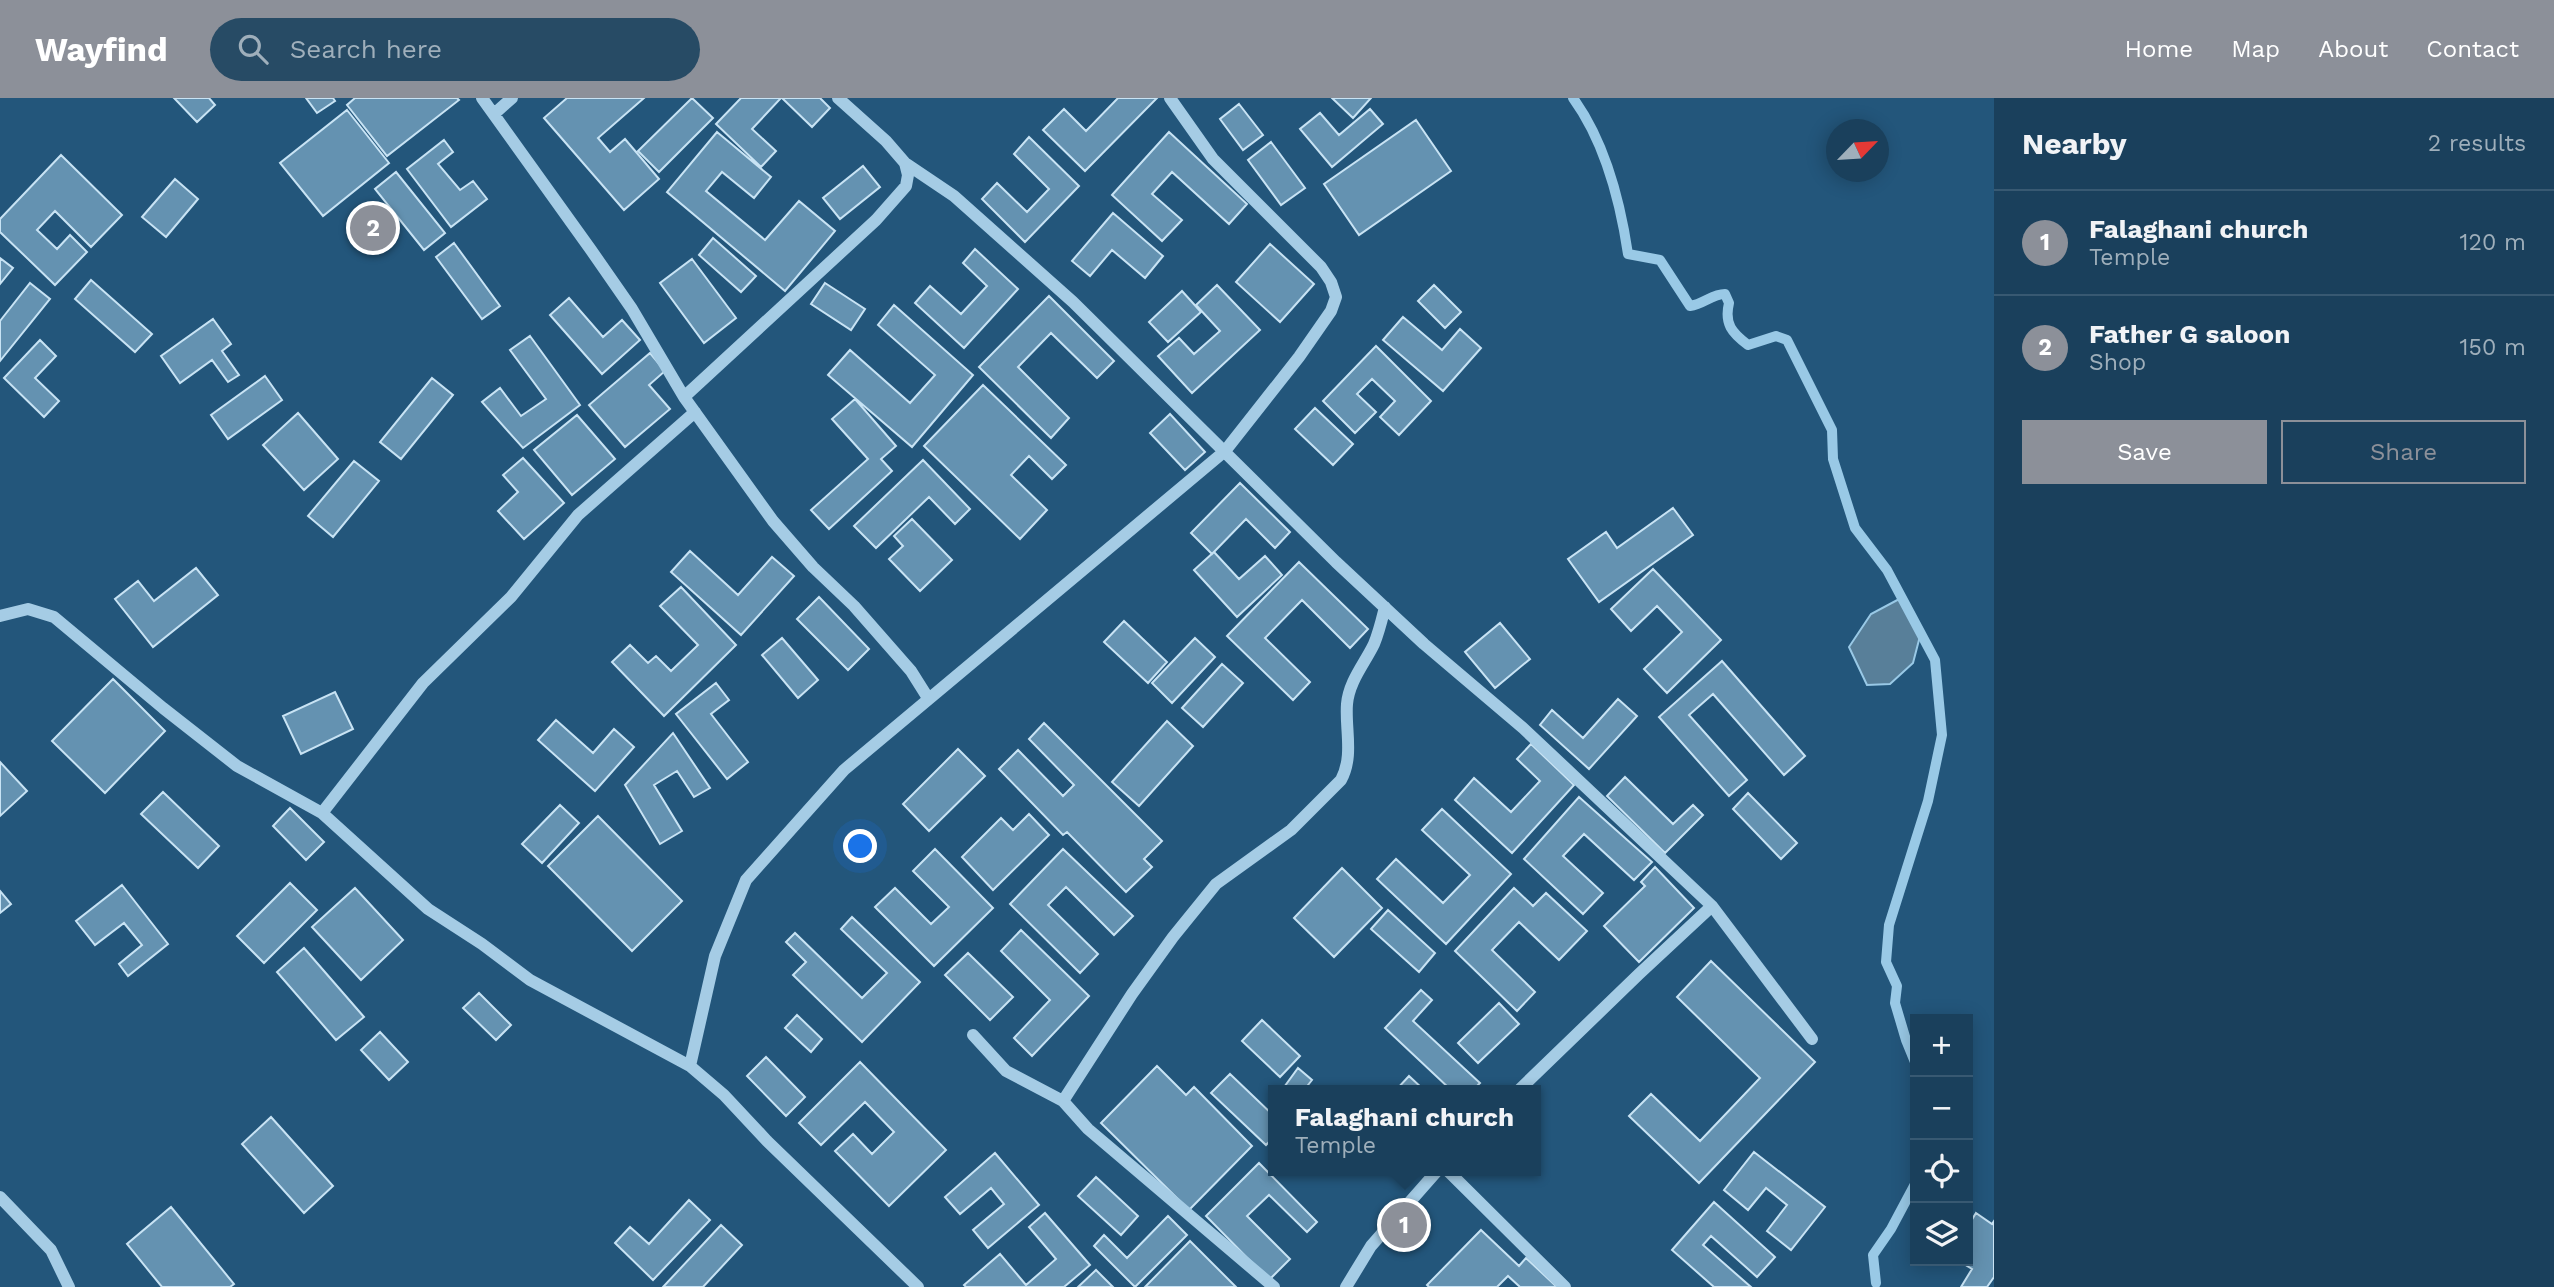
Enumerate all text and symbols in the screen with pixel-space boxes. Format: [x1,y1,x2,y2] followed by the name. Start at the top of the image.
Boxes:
[210,18,700,81] search box
[35,30,168,69] text: Wayfind
[234,30,272,68] icon: search
[290,34,442,64] text: Search here
[2125,35,2193,63] text: Home
[2231,35,2280,63] text: Map
[2318,35,2388,63] text: About
[2426,35,2519,63] text: Contact
[1826,119,1889,182] north arrow
[2022,126,2127,161] text: Nearby
[2428,130,2526,157] text: 2 results
[350,202,396,254] pin: 2
[2089,214,2308,244] text: Falaghani church
[2040,229,2050,256] text: 1
[2460,229,2526,256] text: 120 m
[2089,244,2170,271] text: Temple
[2089,319,2290,349] text: Father G saloon
[2038,334,2052,361] text: 2
[2460,334,2526,361] text: 150 m
[2089,349,2146,376] text: Shop
[2022,420,2267,484] button: Save
[2281,420,2526,484] button: Share
[843,829,877,863] your location
[1910,1014,1973,1266] map controls
[1910,1014,1973,1077] button: +
[1910,1077,1973,1140] button: −
[1268,1085,1541,1176] popup
[1295,1102,1514,1132] text: Falaghani church
[1295,1132,1376,1159] text: Temple
[1910,1140,1973,1203] button: locate
[1381,1199,1427,1251] pin: 1
[1910,1203,1973,1266] button: layers

